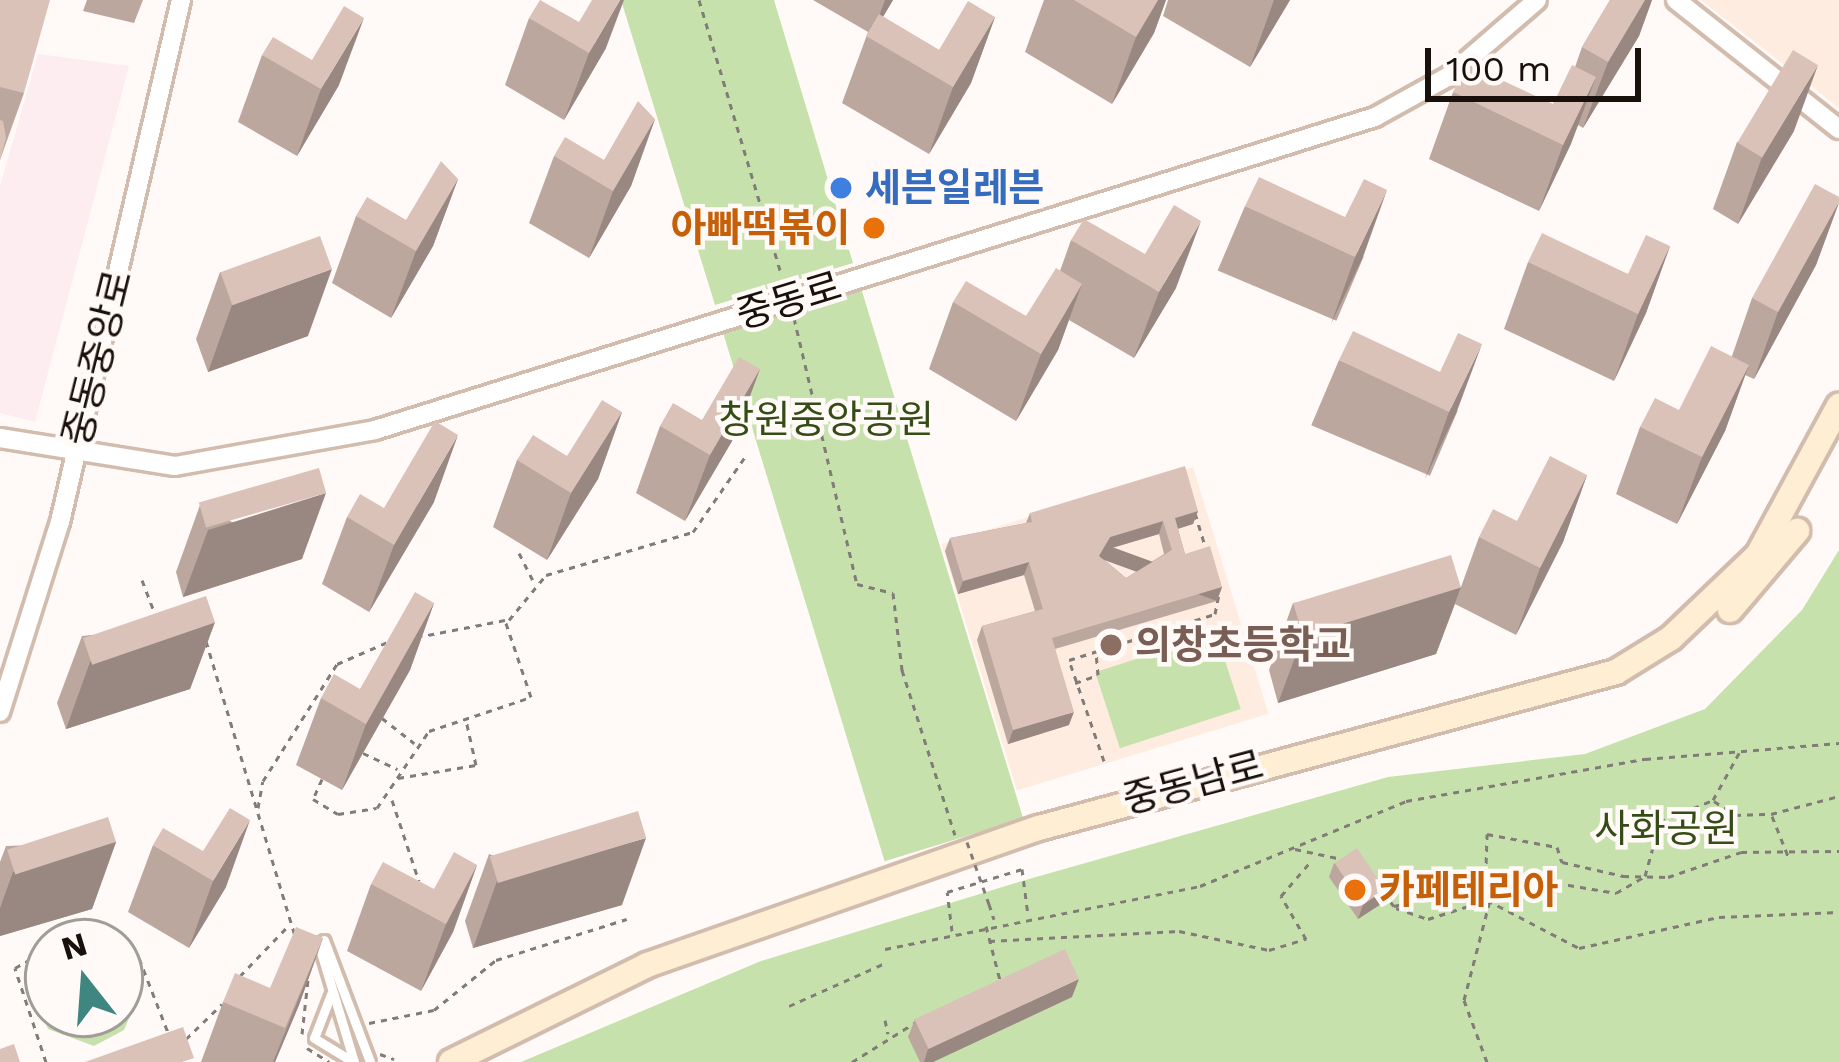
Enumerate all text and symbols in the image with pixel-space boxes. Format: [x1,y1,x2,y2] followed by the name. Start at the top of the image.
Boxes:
[1431,24,1647,98] scale bar
[1446,48,1551,90] text: 100 m
[865,165,1044,211] place label: 세븐일레븐
[828,175,854,201] marker: 세븐일레븐
[671,205,850,251] place label: 아빠떡볶이
[861,215,887,241] marker: 아빠떡볶이
[731,263,847,339] street label: 중동로
[54,265,142,451] street label: 중동중앙로
[718,397,934,443] park label: 창원중앙공원
[1135,622,1350,668] place label: 의창초등학교
[1098,632,1124,658] marker: 의창초등학교
[1118,742,1268,824] street label: 중동남로
[1594,806,1738,852] park label: 사화공원
[1379,867,1558,913] place label: 카페테리아
[1342,877,1368,903] marker: 카페테리아
[24,918,144,1038] north arrow
[57,924,92,968] text: N

